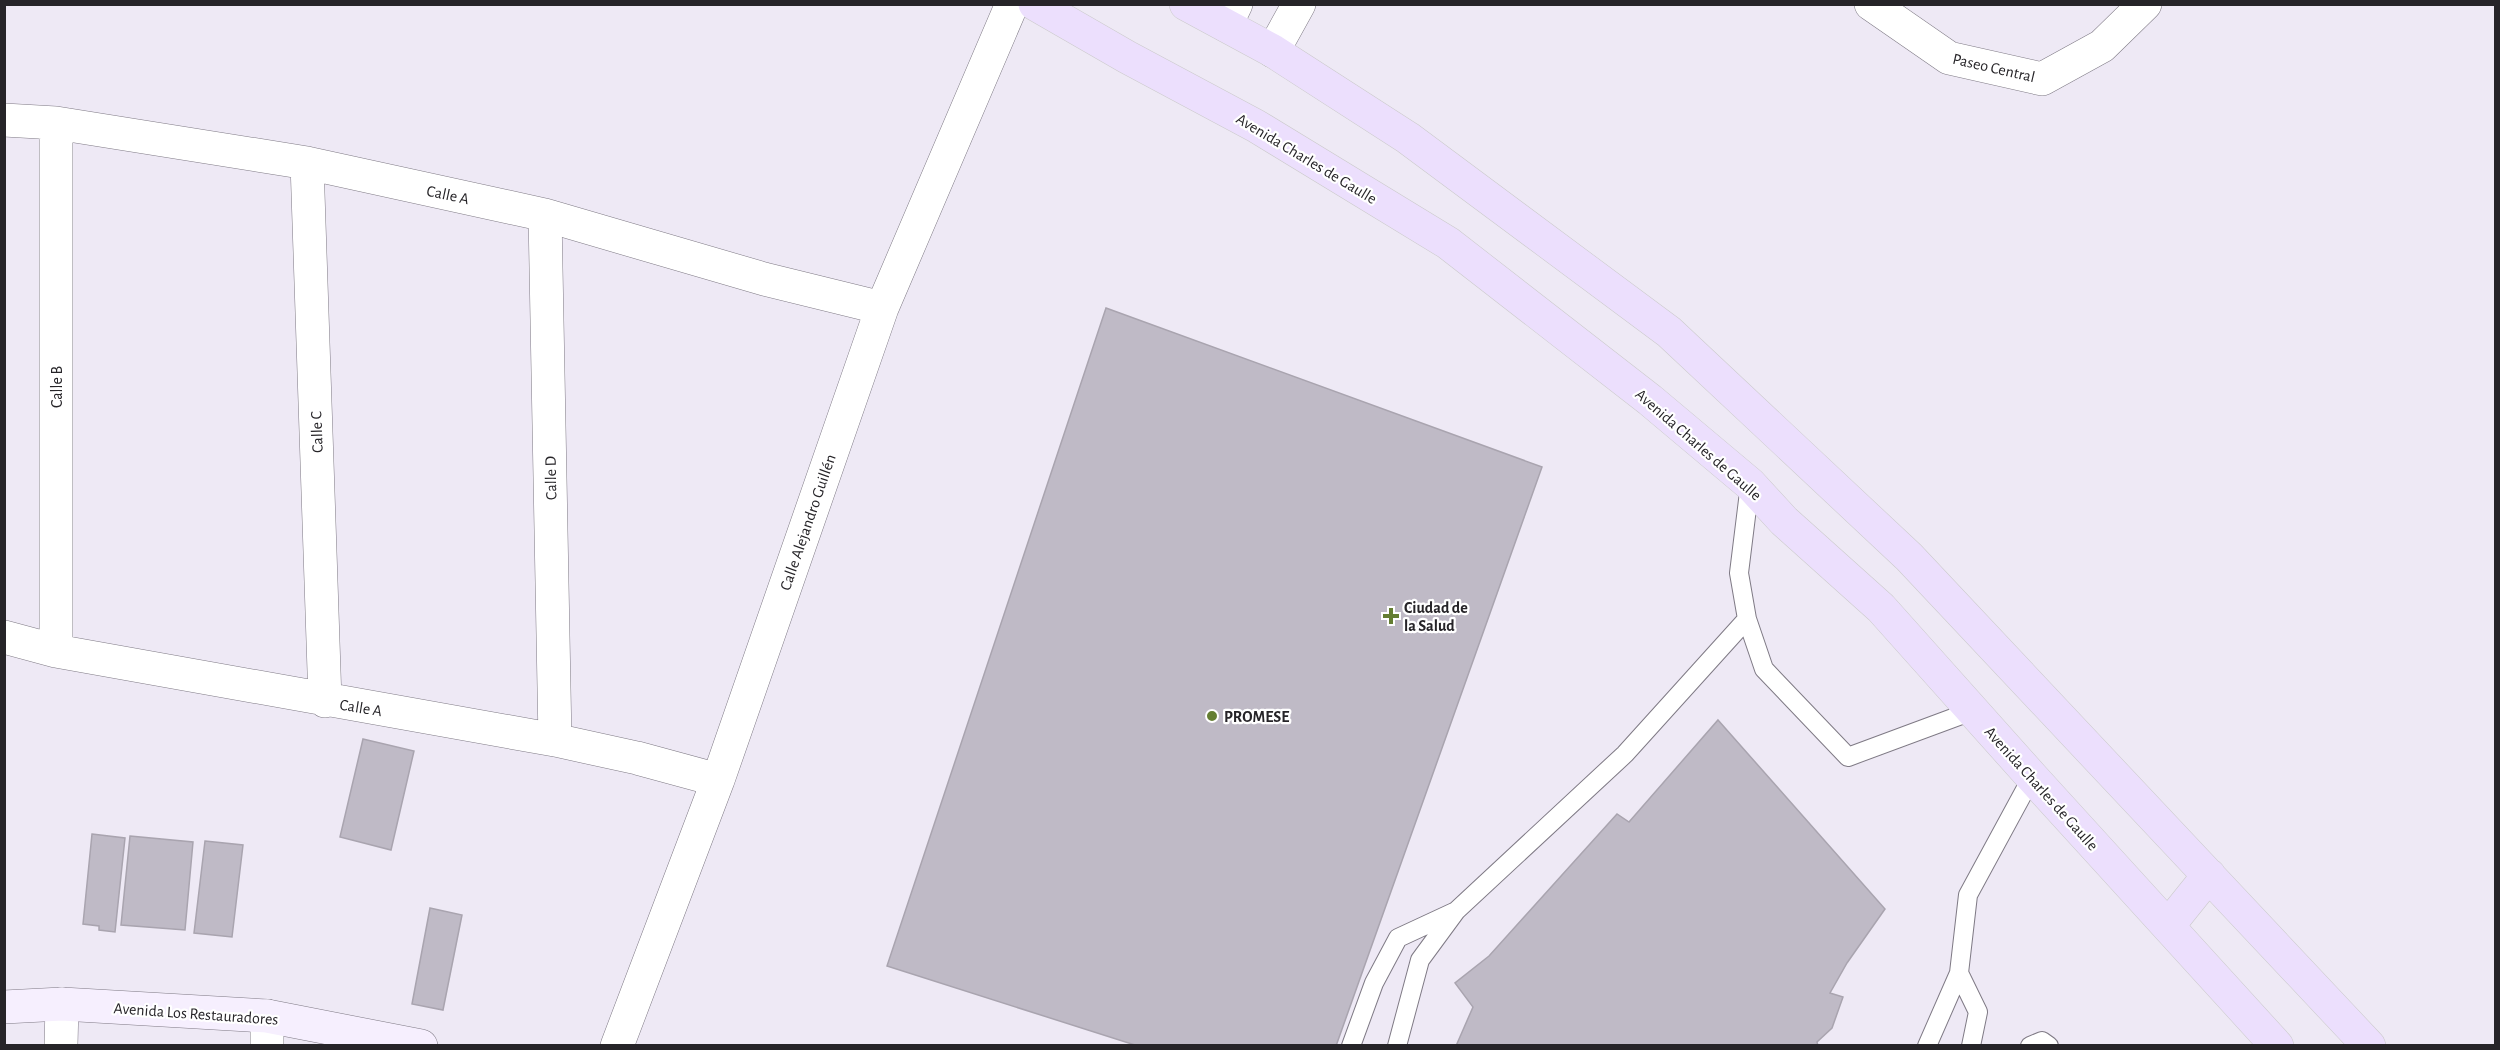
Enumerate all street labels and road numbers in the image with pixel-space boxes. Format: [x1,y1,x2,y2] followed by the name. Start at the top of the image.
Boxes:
[1951,51,2037,85] street label: Paseo Central
[1233,111,1380,207] street label: Avenida Charles de Gaulle
[425,183,470,207] street label: Calle A
[49,366,65,408] street label: Calle B
[1632,386,1764,504] street label: Avenida Charles de Gaulle
[308,411,326,453] street label: Calle C
[777,452,840,593] street label: Calle Alejandro Guillén
[543,456,559,500] street label: Calle D
[338,697,383,719] street label: Calle A
[1981,724,2101,854] street label: Avenida Charles de Gaulle
[113,1000,279,1028] street label: Avenida Los Restauradores

